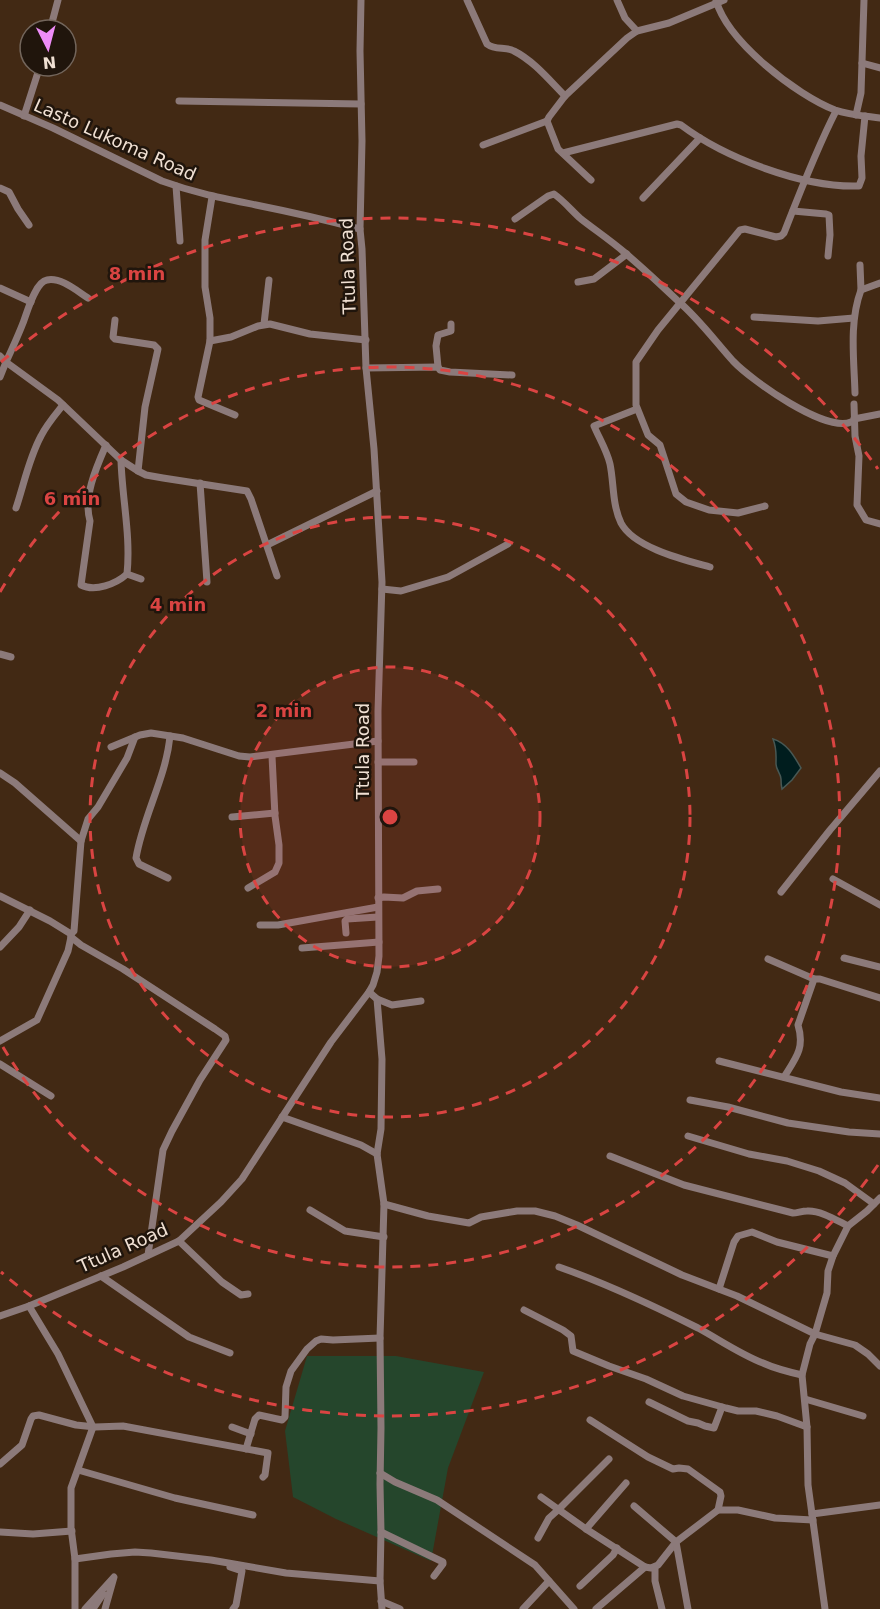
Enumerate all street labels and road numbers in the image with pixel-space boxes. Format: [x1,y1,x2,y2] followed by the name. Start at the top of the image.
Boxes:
[31,94,200,185] street label: Lasto Lukoma Road
[335,217,360,316] street label: Ttula Road
[352,703,373,800] street label: Ttula Road
[74,1218,171,1277] street label: Ttula Road

